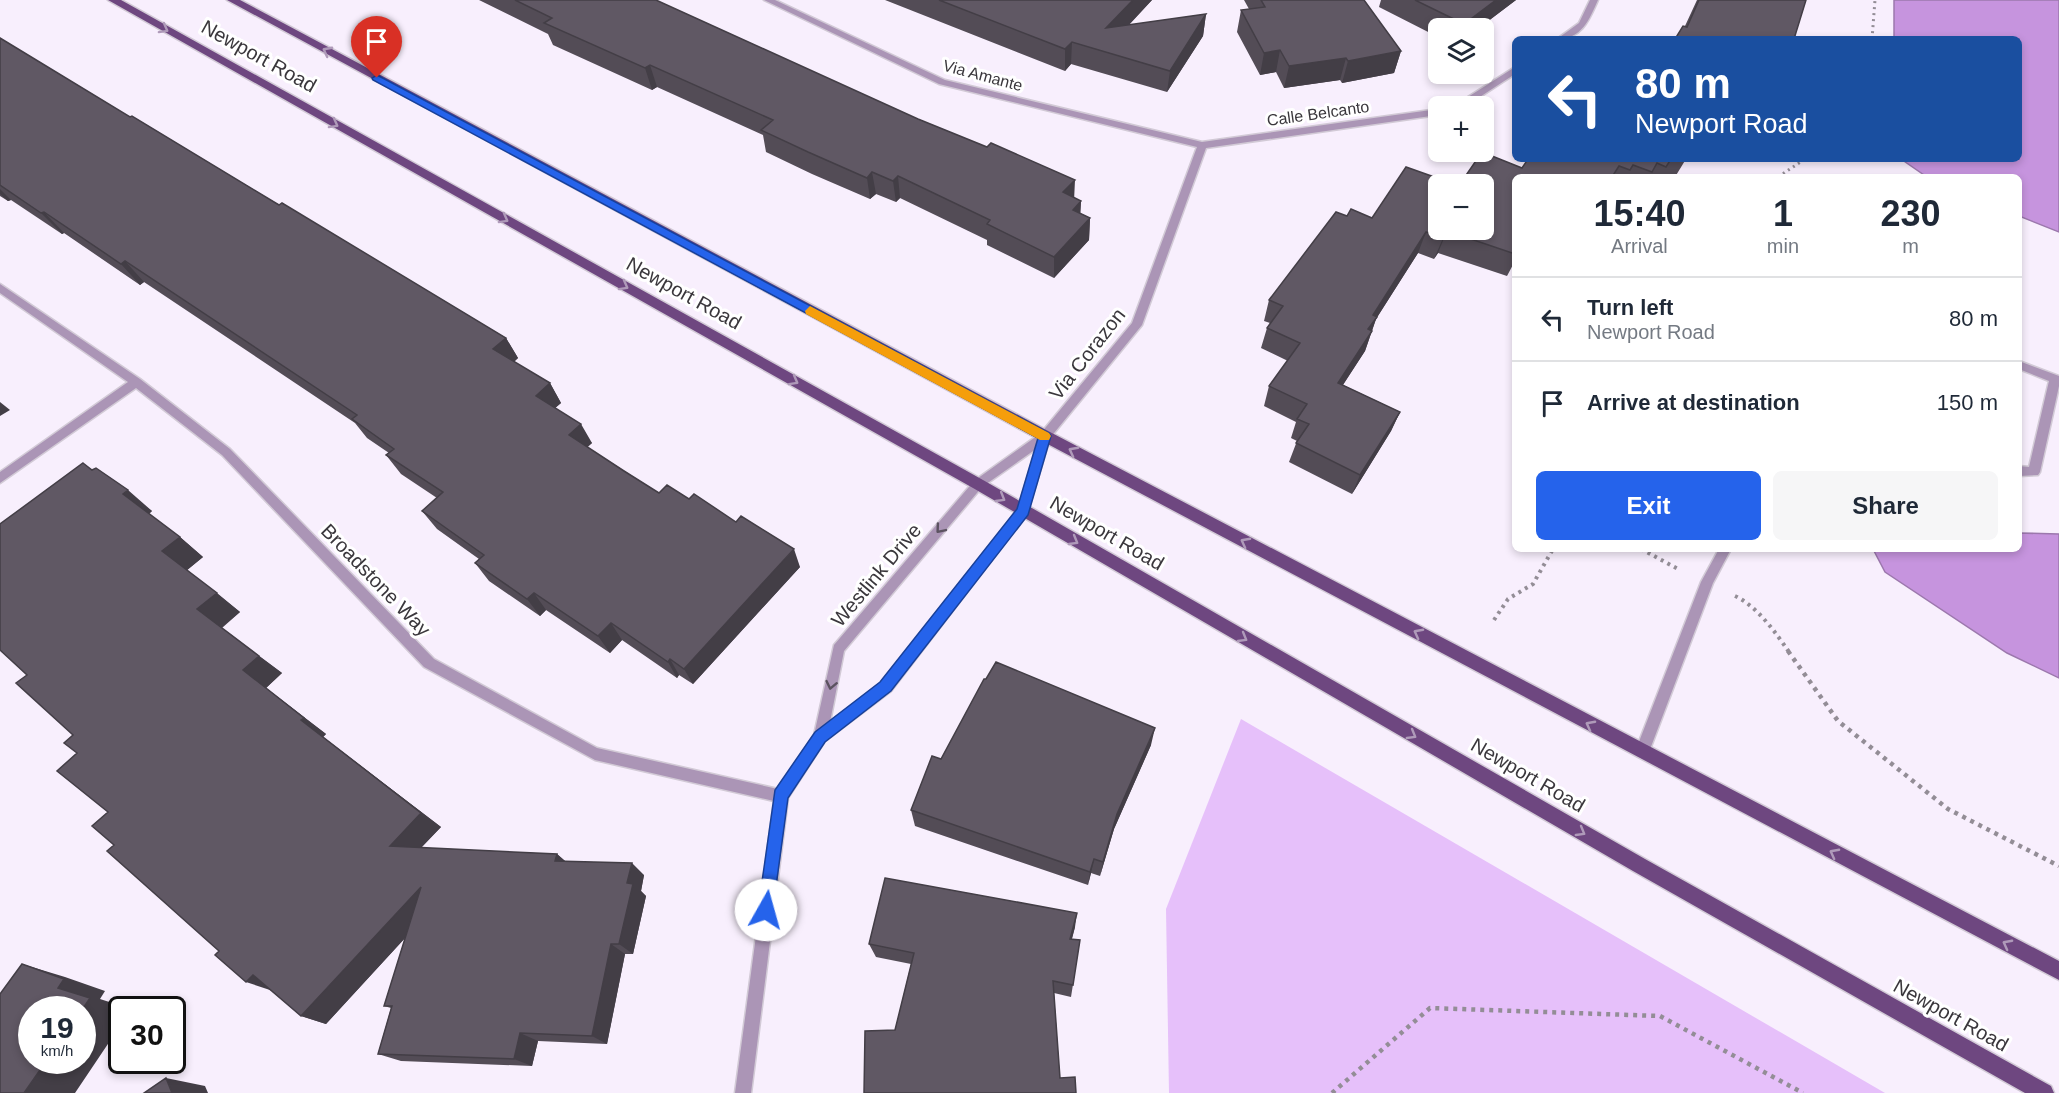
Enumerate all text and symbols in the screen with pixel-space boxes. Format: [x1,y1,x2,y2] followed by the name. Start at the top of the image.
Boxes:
[198,15,320,97] street label: Newport Road
[351,16,402,78] pin
[1428,18,1494,240] map controls
[1428,18,1494,84] button: layers
[158,21,168,33] one-way arrow
[360,25,393,58] icon: arrive
[323,47,333,58] one-way arrow
[941,57,1025,94] street label: Via Amante
[1536,60,1614,138] icon: left
[1635,60,1731,107] text: 80 m
[1428,96,1494,162] button: +
[1266,98,1370,129] street label: Calle Belcanto
[1635,109,1808,139] text: Newport Road
[328,117,338,128] one-way arrow
[1428,174,1494,240] button: −
[1593,193,1685,234] text: 15:40
[1773,193,1793,234] text: 1
[1880,193,1941,234] text: 230
[498,212,508,223] one-way arrow
[1611,235,1668,257] text: Arrival
[1767,235,1799,257] text: min
[1902,235,1919,257] text: m
[623,252,745,334] street label: Newport Road
[618,279,628,290] one-way arrow
[1587,295,1673,320] text: Turn left
[1536,303,1569,336] icon: left
[1045,304,1129,404] street label: Via Corazon
[1949,306,1998,331] text: 80 m
[1587,321,1715,343] text: Newport Road
[788,374,798,385] one-way arrow
[1536,387,1569,420] icon: arrive
[1587,390,1800,415] text: Arrive at destination
[1937,390,1998,415] text: 150 m
[1069,447,1079,458] one-way arrow
[1536,471,1761,540] button: Exit
[1773,471,1998,540] button: Share
[995,490,1005,502] one-way arrow
[1046,492,1168,574] street label: Newport Road
[317,519,435,641] street label: Broadstone Way
[827,519,925,631] street label: Westlink Drive
[936,522,947,533] one-way arrow
[1068,534,1078,545] one-way arrow
[1241,538,1252,549] one-way arrow
[1413,629,1424,641] one-way arrow
[1237,631,1247,642] one-way arrow
[825,680,838,690] one-way arrow
[1586,721,1596,732] one-way arrow
[1406,727,1416,739] one-way arrow
[1467,734,1589,816] street label: Newport Road
[1575,824,1586,836] one-way arrow
[1830,849,1841,860] one-way arrow
[734,878,798,942] position arrow
[2003,940,2013,951] one-way arrow
[1890,974,2012,1056] street label: Newport Road
[108,996,186,1074] speed limit sign: 30
[40,1011,74,1044] text: 19
[41,1042,73,1059] text: km/h

